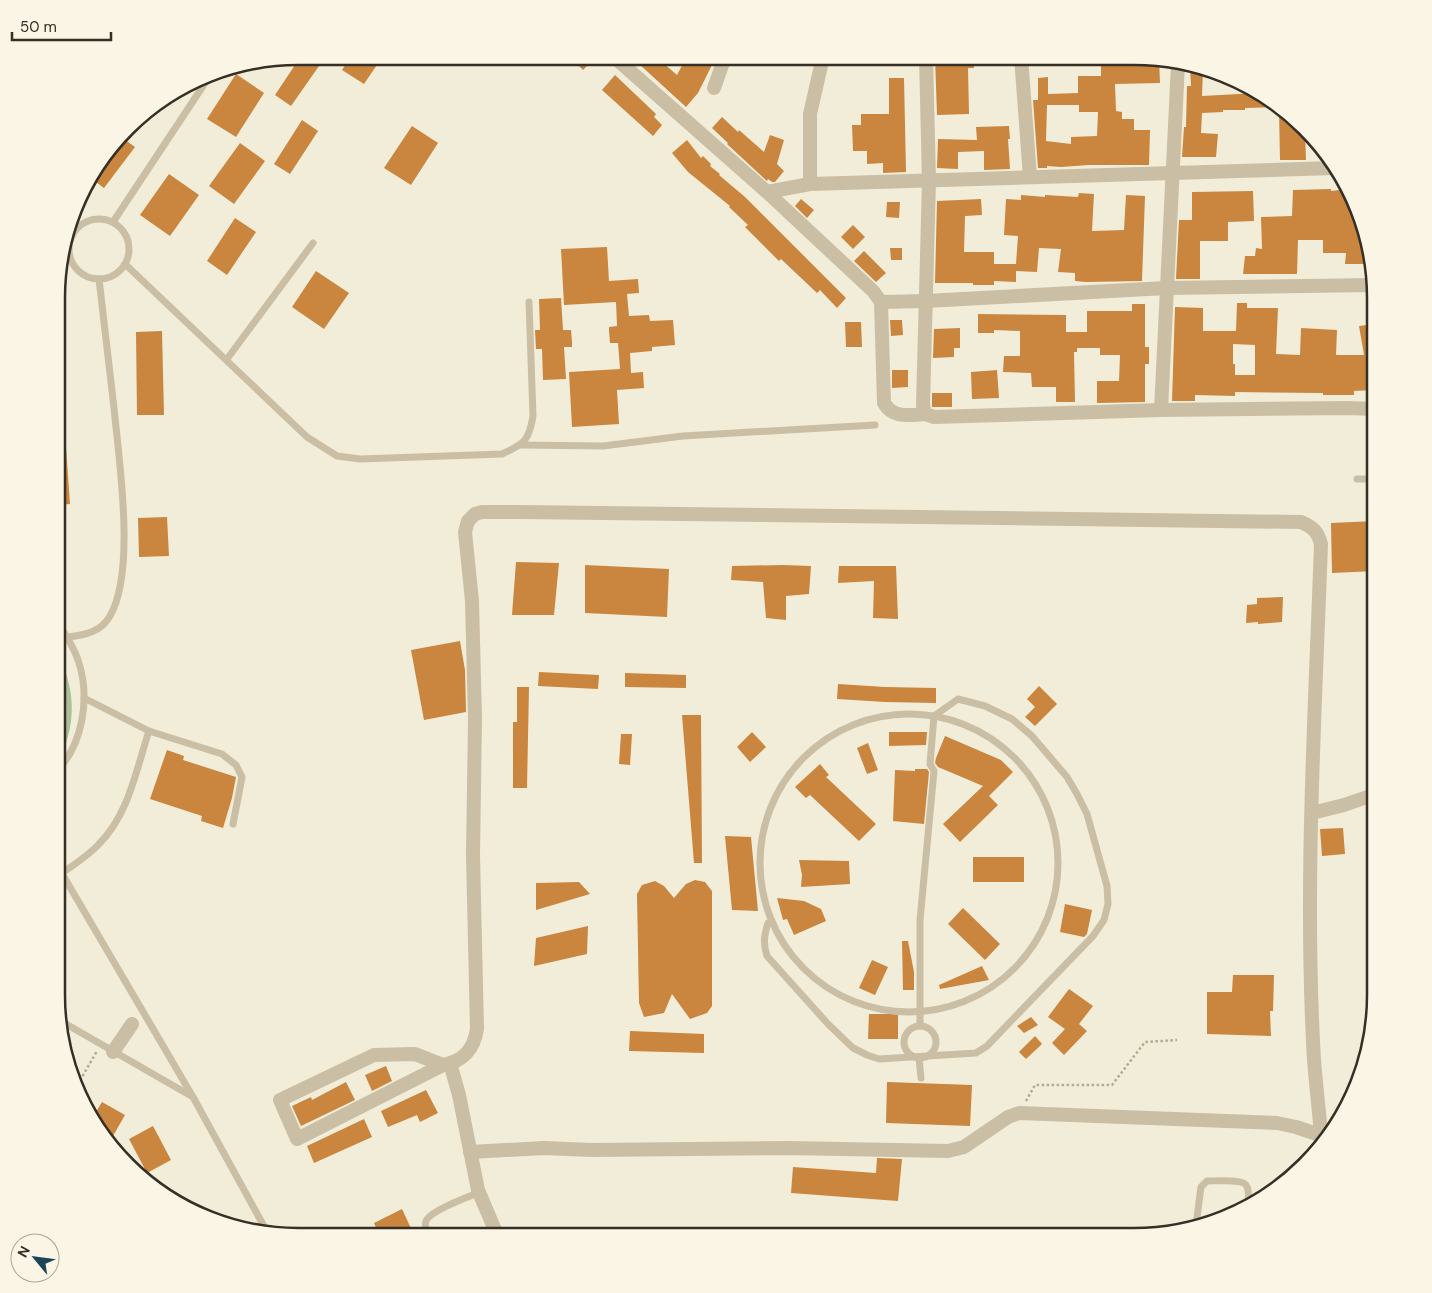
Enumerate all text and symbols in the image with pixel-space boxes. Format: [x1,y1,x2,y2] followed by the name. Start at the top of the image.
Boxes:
[12,10,111,42] scale bar
[20,17,57,37] text: 50 m
[10,1233,60,1283] north arrow
[13,1243,34,1261] text: N

